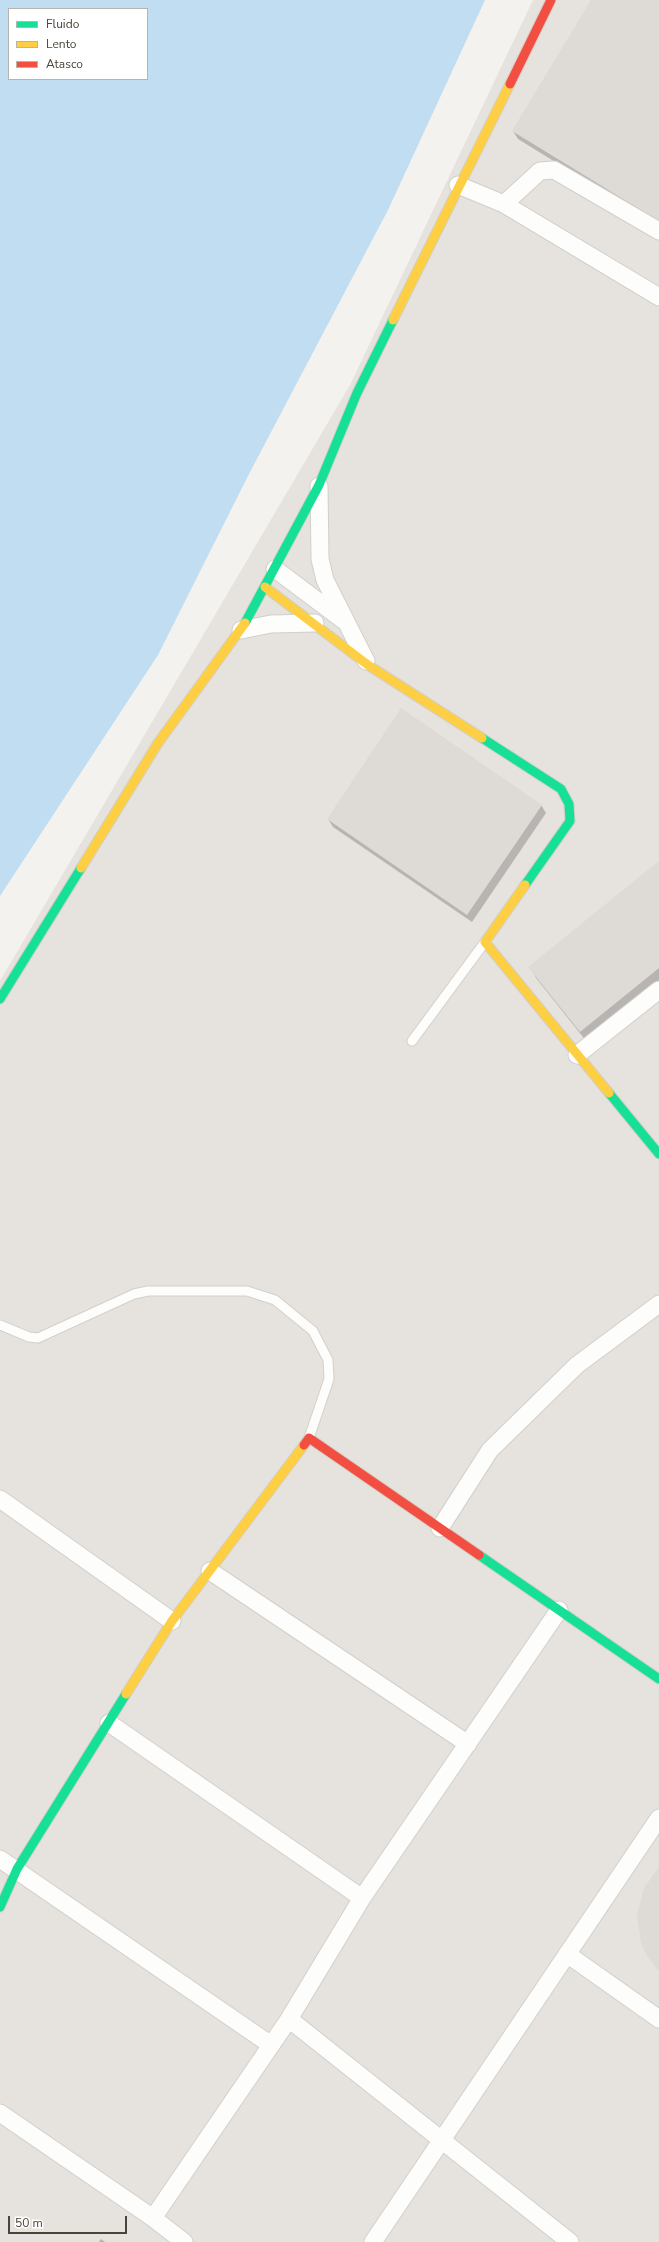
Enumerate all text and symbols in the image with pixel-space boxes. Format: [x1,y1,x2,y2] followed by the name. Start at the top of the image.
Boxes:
[8,8,148,80] legend
[46,16,79,32] text: Fluido
[46,36,76,52] text: Lento
[46,56,83,72] text: Atasco
[10,2208,129,2234] scale bar
[15,2215,43,2231] text: 50 m

